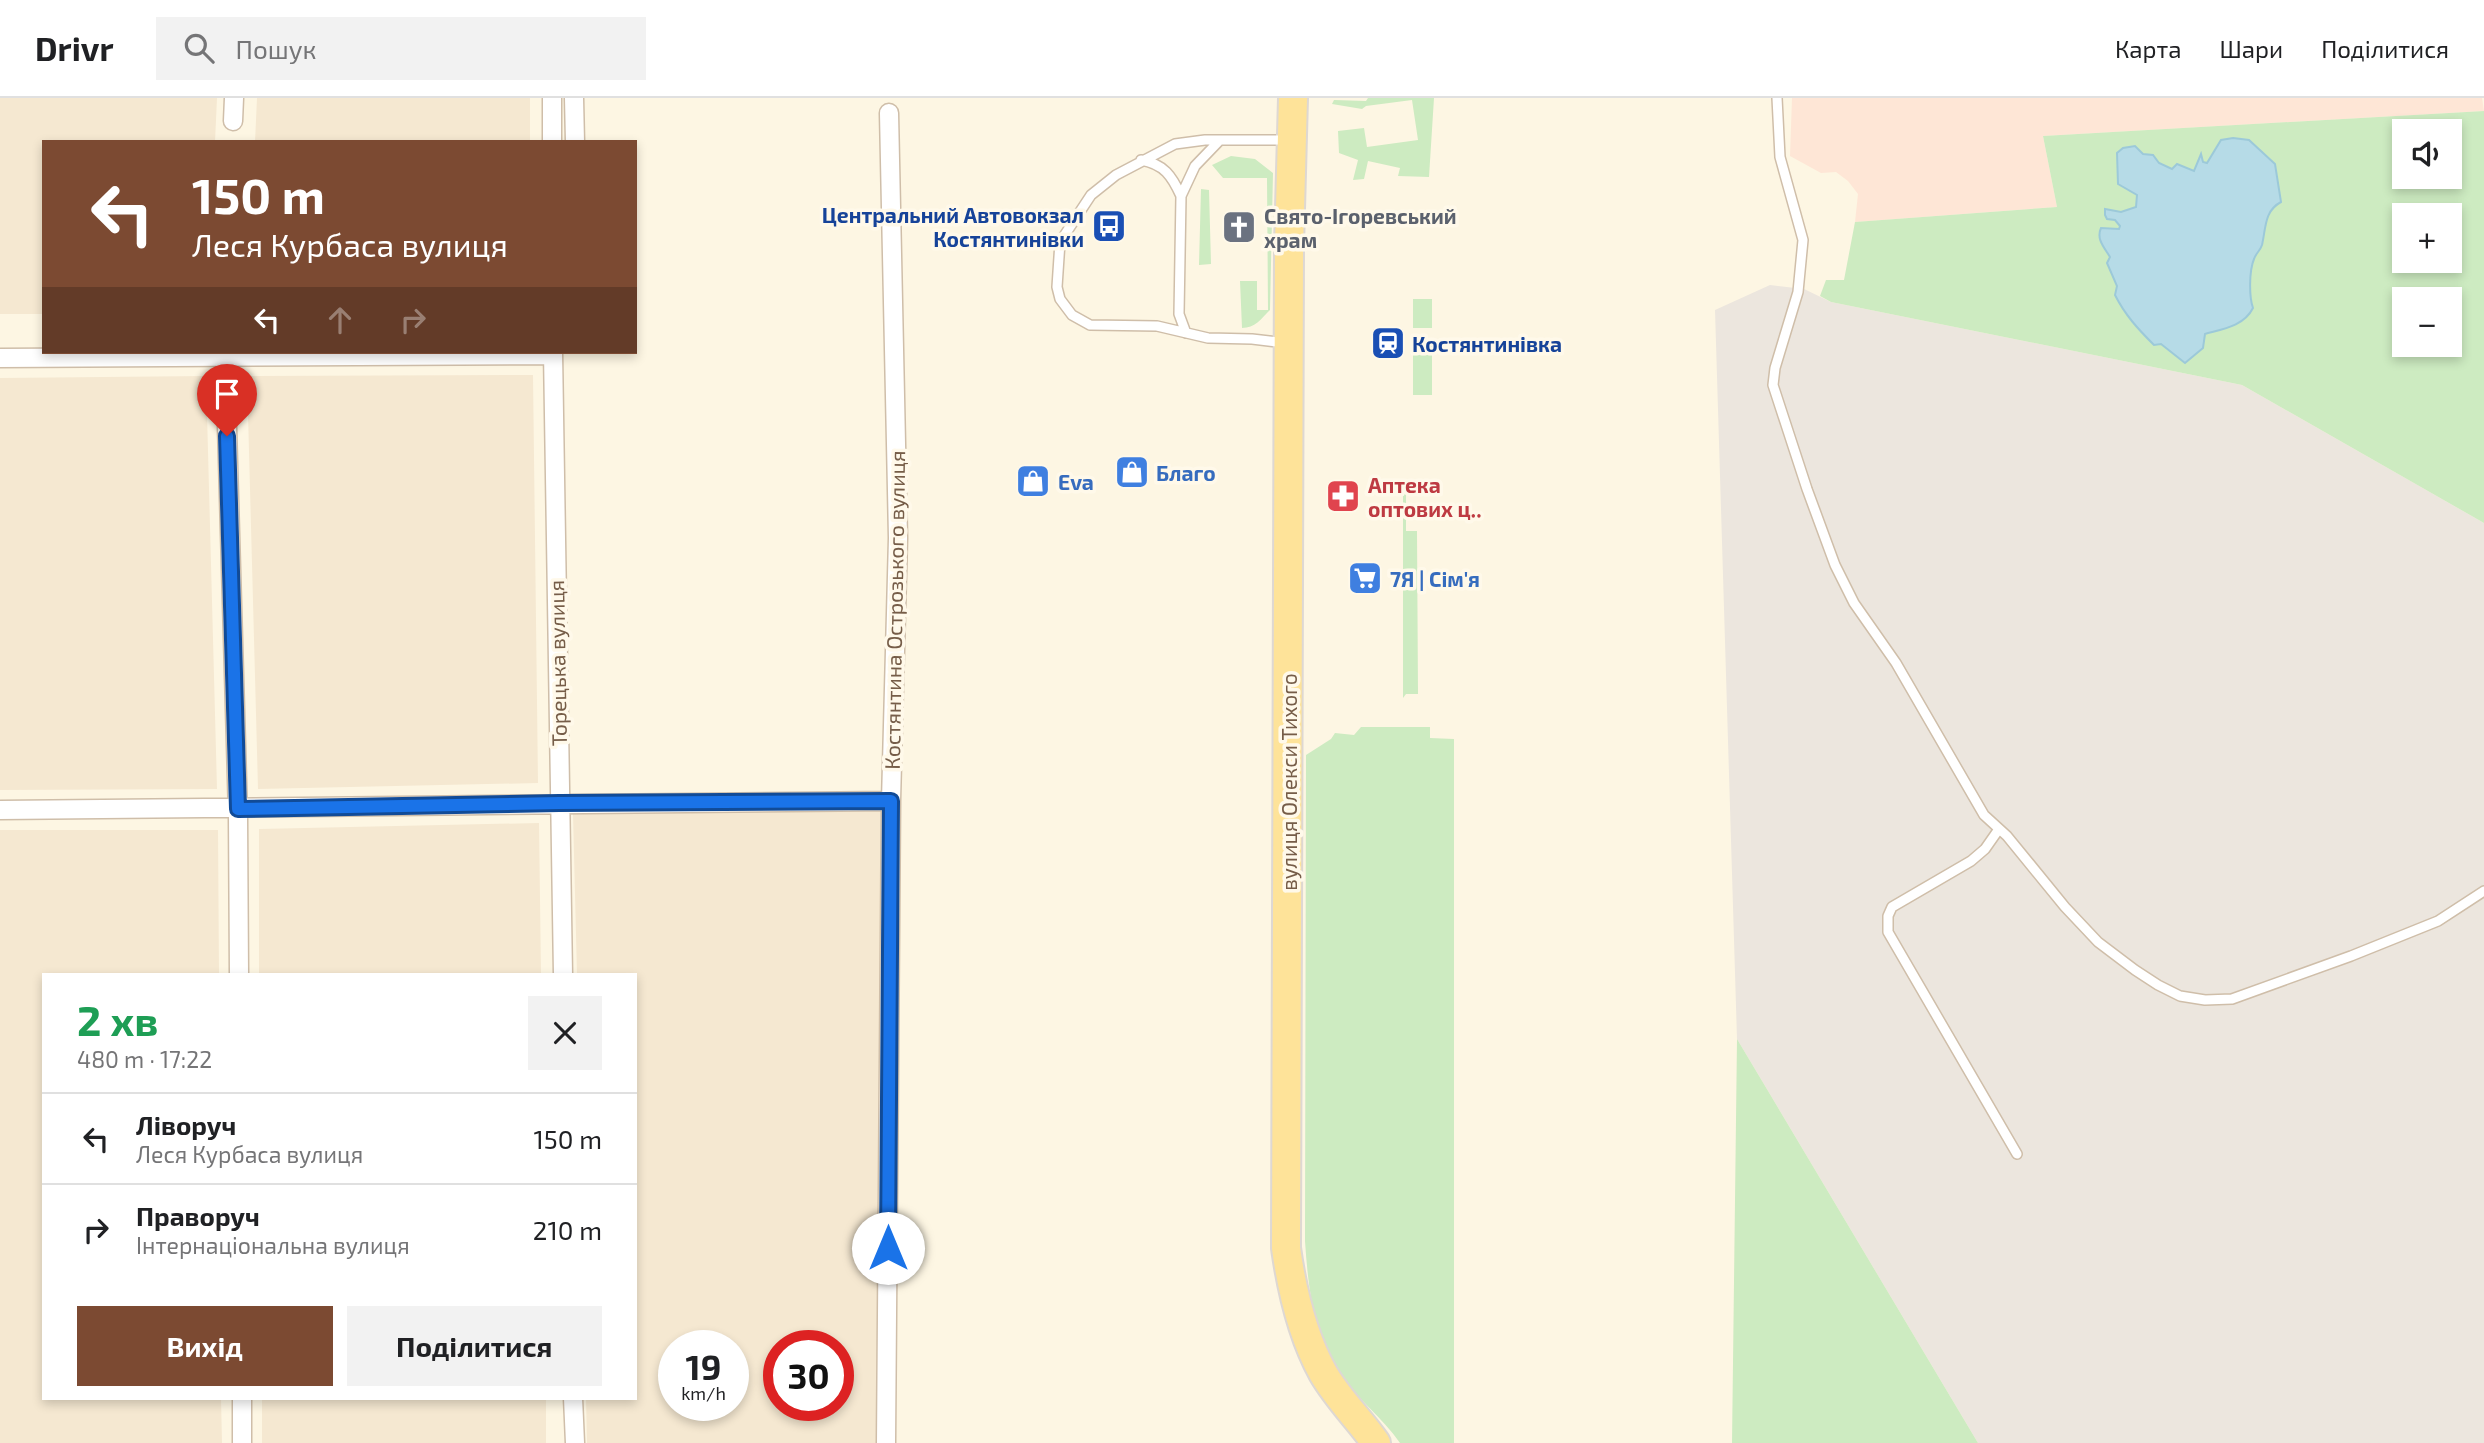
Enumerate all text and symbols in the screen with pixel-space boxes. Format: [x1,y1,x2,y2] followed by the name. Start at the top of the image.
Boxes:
[156,17,646,80] search box
[35,28,114,68] text: Drivr
[180,29,218,67] icon: search
[236,33,316,64] text: Пошук
[2115,34,2182,63] text: Карта
[2220,34,2283,63] text: Шари
[2321,34,2449,63] text: Поділитися
[2392,119,2462,357] map controls
[2392,119,2462,189] button: sound
[192,165,325,224] text: 150 m
[77,168,168,259] icon: left
[822,202,1084,251] place label: Центральний Автовокзал Костянтинівки
[1264,203,1457,252] place label: Свято-Ігоревський храм
[2392,203,2462,273] button: +
[1090,207,1128,245] bus stop icon: Центральний Автовокзал Костянтинівки
[1220,208,1258,246] church icon: Свято-Ігоревський храм
[192,225,508,263] text: Леся Курбаса вулиця
[2392,287,2462,357] button: −
[248,301,286,339] icon: left
[321,301,359,339] icon: ahead
[394,301,432,339] icon: right
[1369,324,1407,362] station icon: Костянтинівка
[1412,331,1562,356] place label: Костянтинівка
[197,364,257,436] pin
[208,375,246,413] icon: arrive
[879,450,910,770] street label: Костянтина Острозького вулиця
[1113,453,1151,491] shop icon: Благо
[1156,460,1216,485] place label: Благо
[1014,462,1052,500] shop icon: Eva
[1058,469,1094,494] place label: Eva
[1368,472,1482,521] place label: Аптека оптових ц‥
[1324,477,1362,515] pharmacy icon: Аптека оптових ц‥
[1346,559,1384,597] supermarket icon: 7Я | Сім'я
[1390,566,1480,591] place label: 7Я | Сім'я
[543,580,572,746] street label: Торецька вулиця
[1276,673,1302,891] street label: вулиця Олекси Тихого
[77,994,158,1044] text: 2 хв
[528,996,602,1070] button: close
[77,1045,212,1073] text: 480 m · 17:22
[136,1109,236,1140] text: Ліворуч
[77,1120,115,1158] icon: left
[533,1123,602,1154] text: 150 m
[136,1140,363,1168] text: Леся Курбаса вулиця
[136,1200,260,1231] text: Праворуч
[77,1211,115,1249] icon: right
[851,1211,925,1285] position arrow
[533,1214,602,1245] text: 210 m
[136,1231,410,1259] text: Інтернаціональна вулиця
[77,1306,333,1386] button: Вихід
[347,1306,602,1386] button: Поділитися
[763,1330,854,1421] speed limit sign: 30
[686,1345,721,1387] text: 19
[681,1382,726,1404] text: km/h

